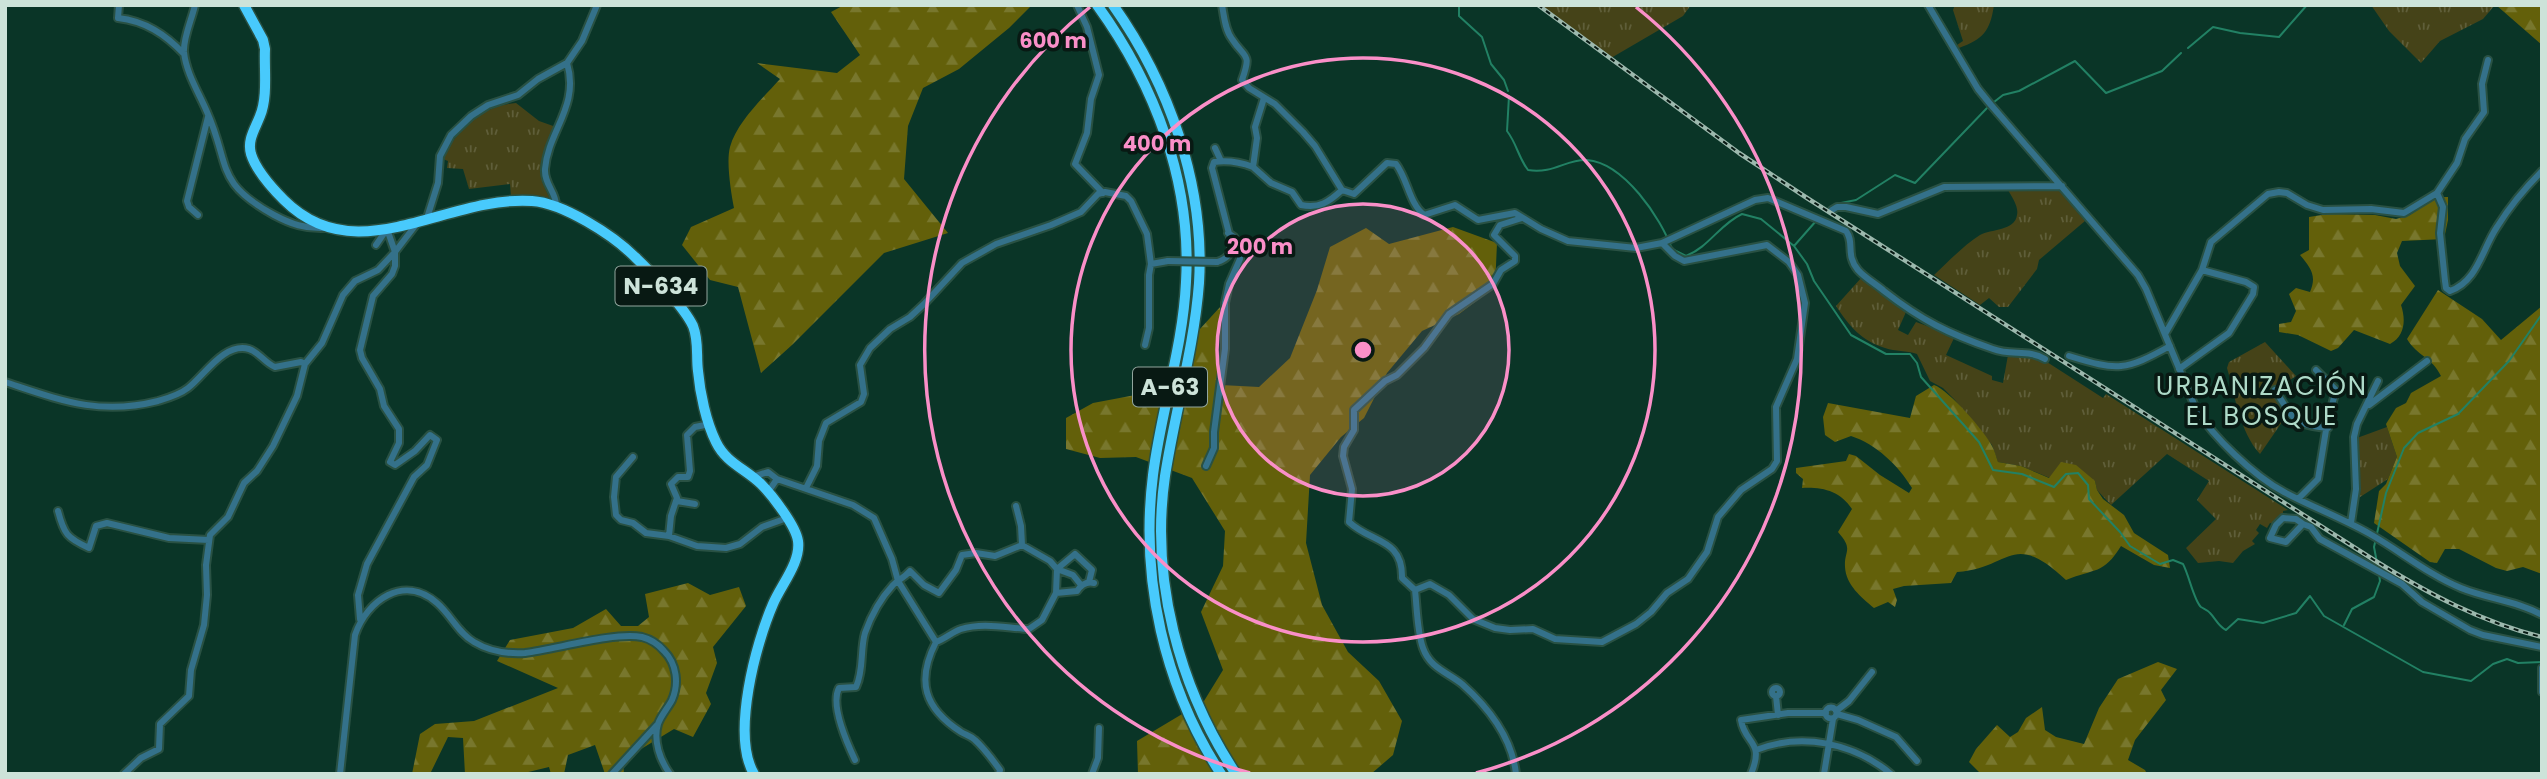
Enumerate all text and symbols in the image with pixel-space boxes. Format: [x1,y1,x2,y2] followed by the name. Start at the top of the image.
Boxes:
[1019,26,1087,55] text: 600 m
[1123,129,1191,158] text: 400 m
[1227,232,1293,261] text: 200 m
[616,266,706,306] road number: N-634
[1351,338,1375,362] centre of rings
[1133,368,1207,406] road number: A-63
[2156,368,2368,434] district label: URBANIZACIÓN EL BOSQUE

